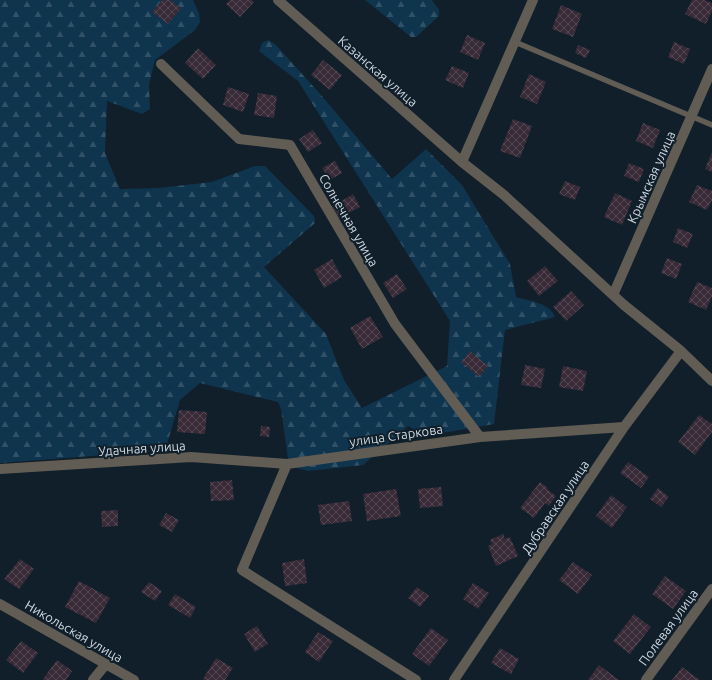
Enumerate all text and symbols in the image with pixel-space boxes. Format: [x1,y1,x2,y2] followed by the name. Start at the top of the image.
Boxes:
[336,33,420,109] street label: Казанская улица
[624,129,678,225] street label: Крымская улица
[317,171,381,269] street label: Солнечная улица
[348,422,444,448] street label: улица Старкова
[98,438,186,458] street label: Удачная улица
[519,458,591,556] street label: Дубравская улица
[636,586,700,668] street label: Полевая улица
[23,597,125,665] street label: Никольская улица

